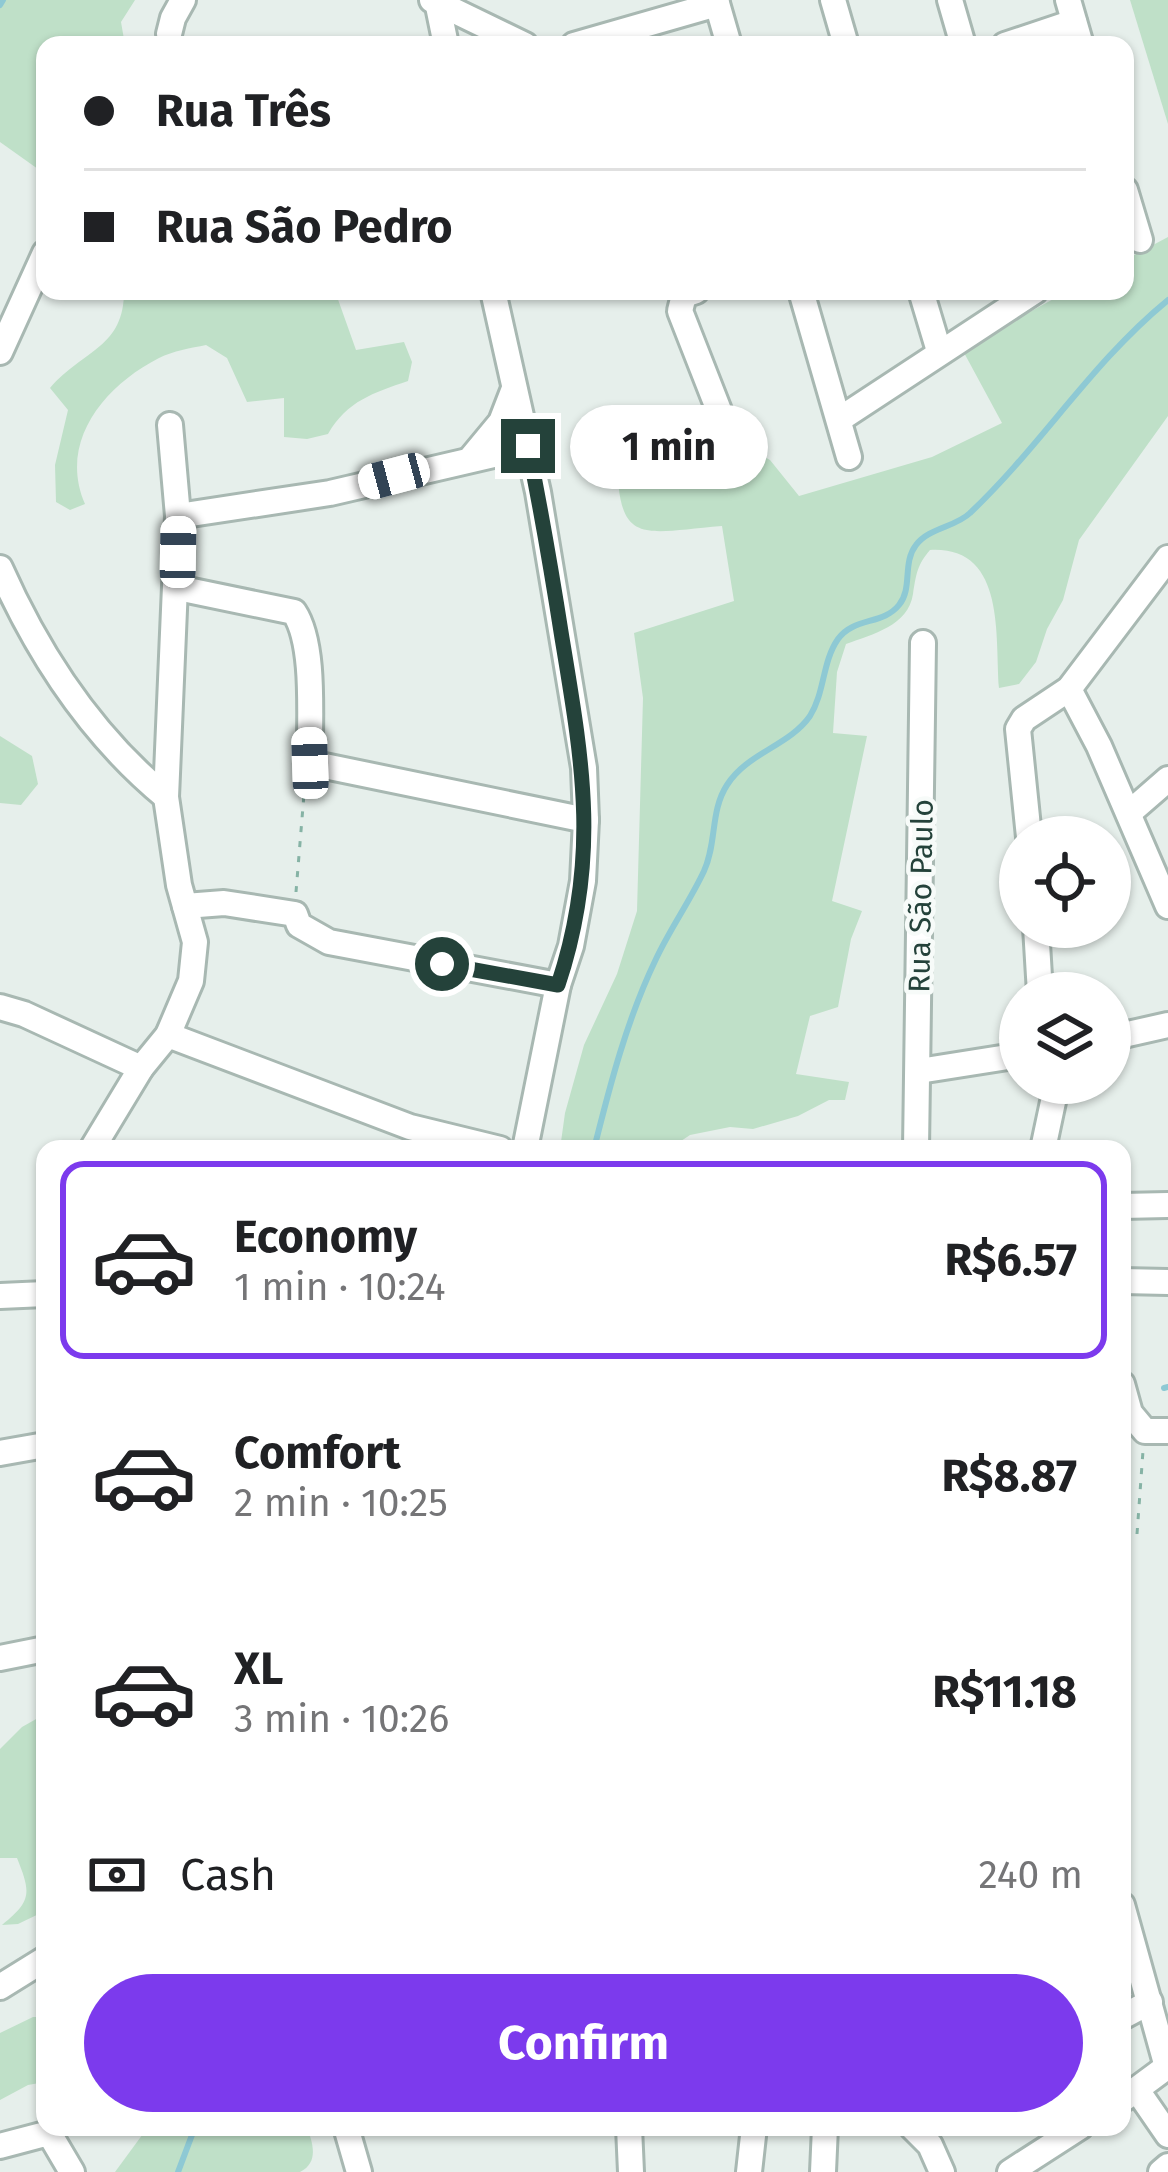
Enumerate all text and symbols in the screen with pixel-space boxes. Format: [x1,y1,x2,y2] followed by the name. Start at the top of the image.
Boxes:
[156,84,331,138] text: Rua Três
[156,200,453,254] text: Rua São Pedro
[570,404,768,488] callout: 1 min
[501,419,555,473] route end
[622,424,716,470] text: 1 min
[355,449,433,503] car
[159,516,197,588] car
[291,726,329,800] car
[901,799,941,993] street label: Rua São Paulo
[999,816,1131,1104] map controls
[999,816,1131,948] button: locate
[415,937,469,991] route start
[999,972,1131,1104] button: layers
[90,1206,198,1314] icon: car
[234,1210,417,1264] text: Economy
[944,1233,1077,1287] text: R$6.57
[234,1264,446,1310] text: 1 min · 10:24
[90,1422,198,1530] icon: car
[234,1426,401,1480] text: Comfort
[941,1449,1077,1503] text: R$8.87
[234,1480,448,1526] text: 2 min · 10:25
[90,1638,198,1746] icon: car
[234,1642,283,1696] text: XL
[932,1665,1077,1719] text: R$11.18
[234,1696,449,1742] text: 3 min · 10:26
[84,1842,150,1908] icon: cash
[180,1848,276,1902] text: Cash
[978,1852,1083,1898] text: 240 m
[84,1974,1083,2112] button: Confirm

